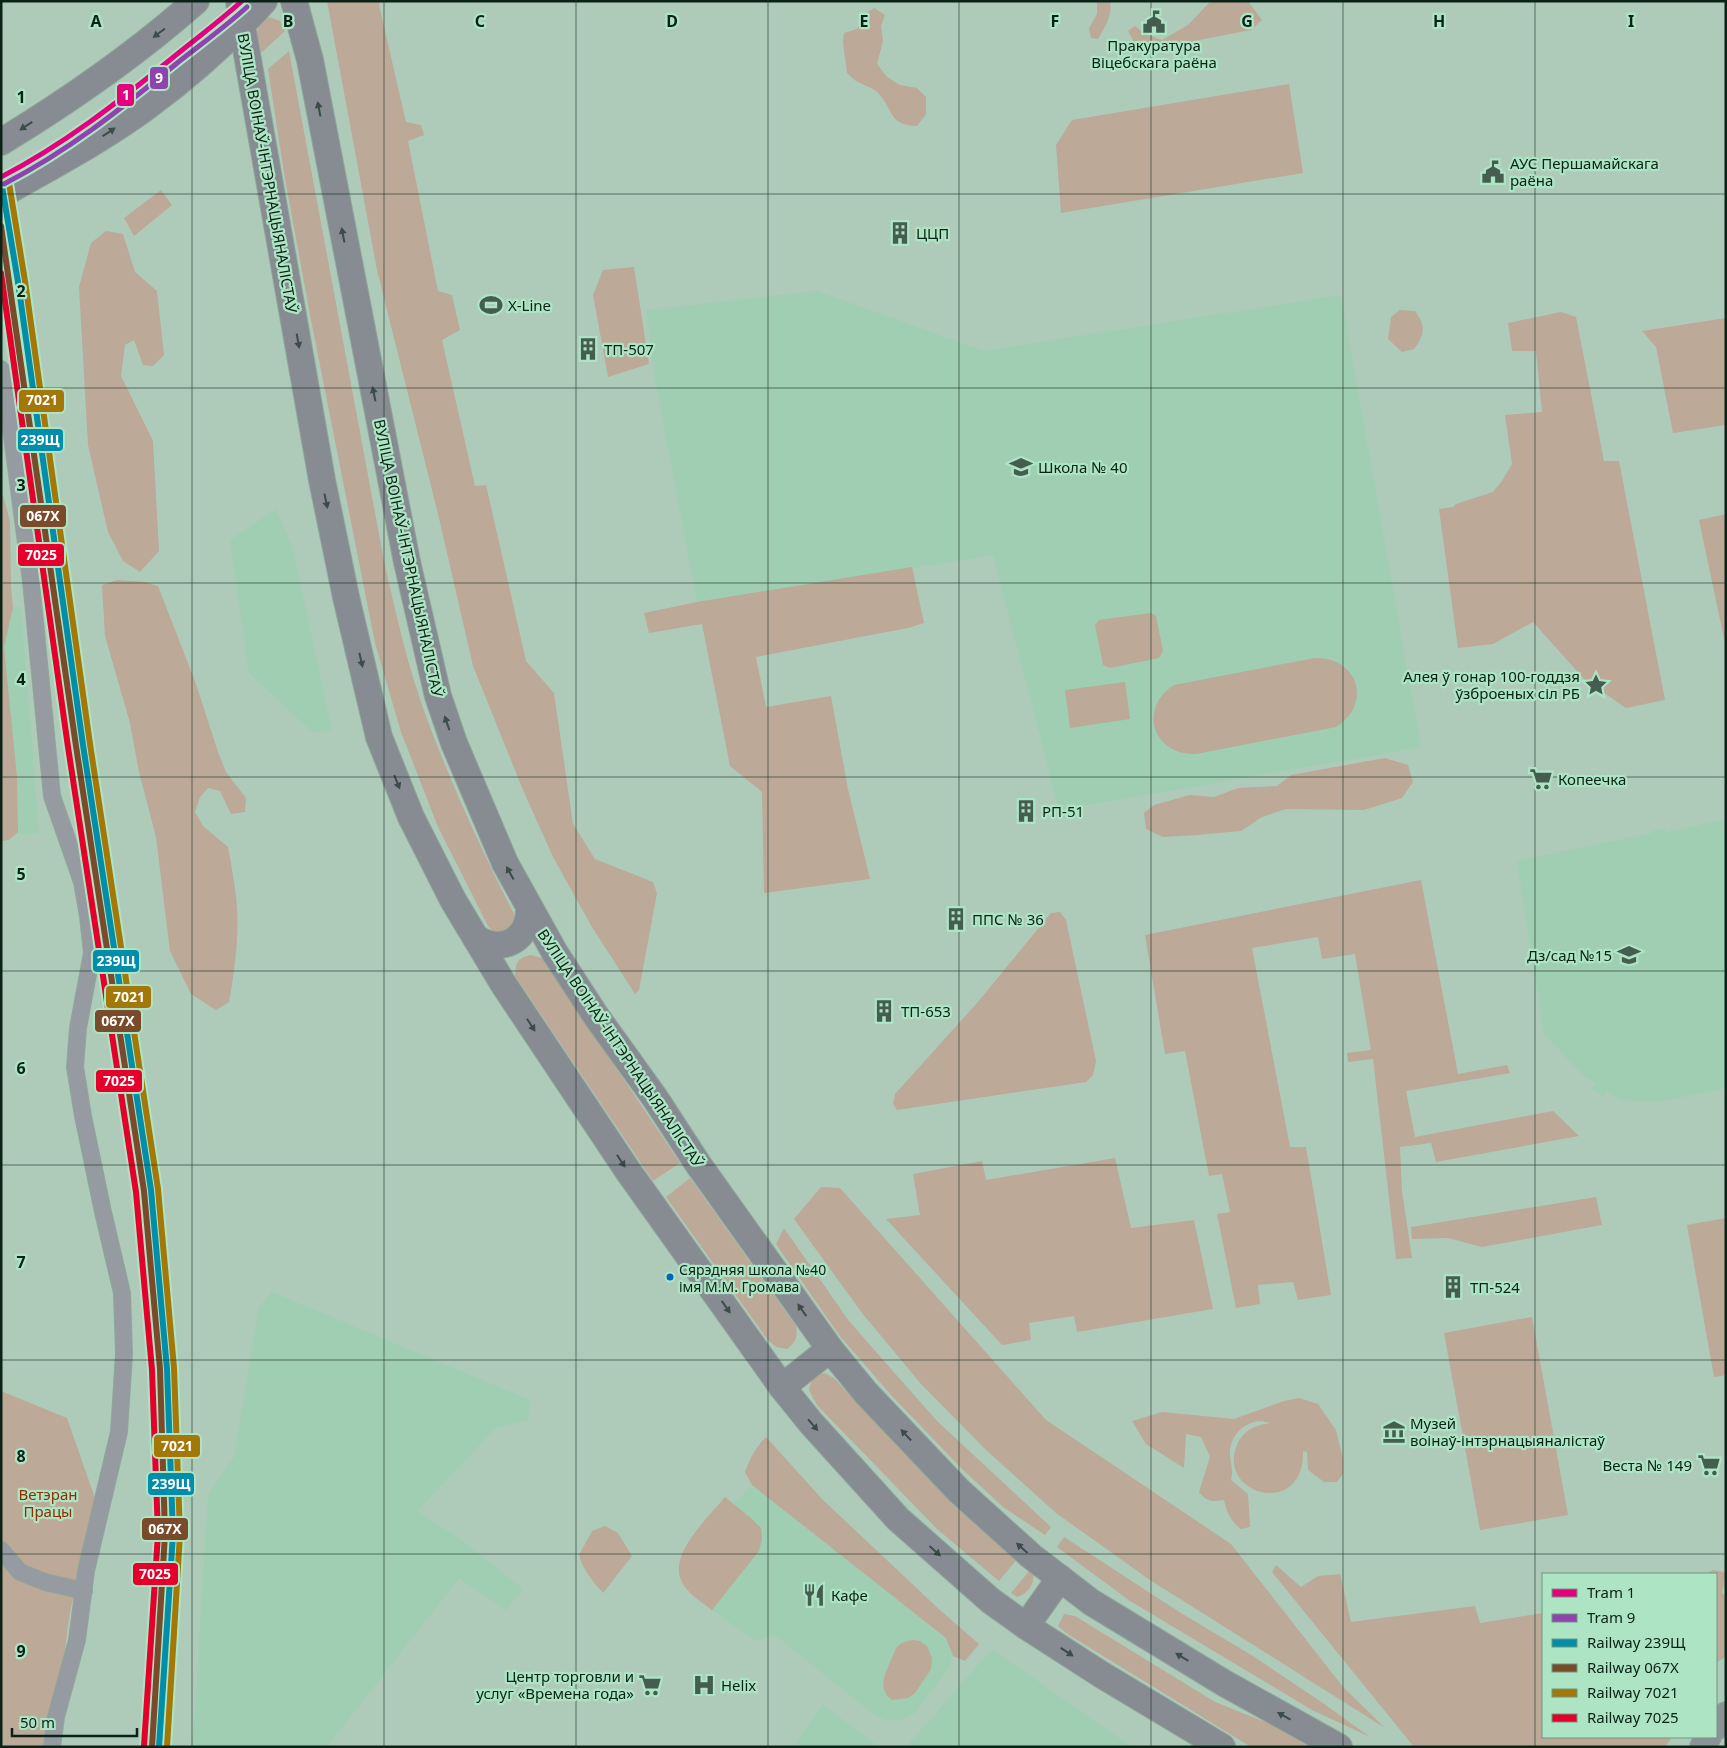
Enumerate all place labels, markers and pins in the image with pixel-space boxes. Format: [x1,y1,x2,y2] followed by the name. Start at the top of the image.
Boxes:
[1141,9,1167,35] public building icon: Пракуратура Віцебскага раёна
[1091,35,1217,72] place label: Пракуратура Віцебскага раёна
[1510,153,1659,190] place label: АУС Першамайскага раёна
[1480,159,1506,185] public building icon: АУС Першамайскага раёна
[887,220,913,246] building icon: ЦЦП
[916,223,949,243] place label: ЦЦП
[478,292,504,318] sports icon: X-Line
[508,295,551,315] place label: X-Line
[575,336,601,362] building icon: ТП-507
[604,339,654,359] place label: ТП-507
[1008,454,1034,480] school or university icon: Школа № 40
[1038,457,1128,477] place label: Школа № 40
[1403,666,1580,703] place label: Алея ў гонар 100-годдзя ўзброеных сіл РБ
[1583,672,1609,698] place icon: Алея ў гонар 100-годдзя ўзброеных сіл РБ
[1528,766,1554,792] supermarket icon: Копеечка
[1558,769,1626,789] place label: Копеечка
[1013,798,1039,824] building icon: РП-51
[1042,801,1084,821] place label: РП-51
[943,906,969,932] building icon: ППС № 36
[972,909,1044,929] place label: ППС № 36
[1616,942,1642,968] school or university icon: Дз/сад №15
[1527,945,1612,965] place label: Дз/сад №15
[871,998,897,1024] building icon: ТП-653
[901,1001,951,1021] place label: ТП-653
[679,1260,826,1296] place label: Сярэдняя школа №40 імя М.М. Громава
[665,1272,675,1282] marker: Сярэдняя школа №40 імя М.М. Громава
[1440,1274,1466,1300] building icon: ТП-524
[1470,1277,1520,1297] place label: ТП-524
[1410,1413,1605,1450] place label: Музей воінаў-інтэрнацыяналістаў
[1381,1419,1407,1445] museum icon: Музей воінаў-інтэрнацыяналістаў
[1696,1452,1722,1478] supermarket icon: Веста № 149
[1602,1455,1692,1475] place label: Веста № 149
[801,1582,827,1608] restaurant icon: Кафе
[831,1585,868,1605] place label: Кафе
[476,1666,634,1703] place label: Центр торговли и услуг «Времена года»
[637,1672,663,1698] supermarket icon: Центр торговли и услуг «Времена года»
[691,1672,717,1698] hospital icon: Helix
[721,1675,756,1695] place label: Helix

